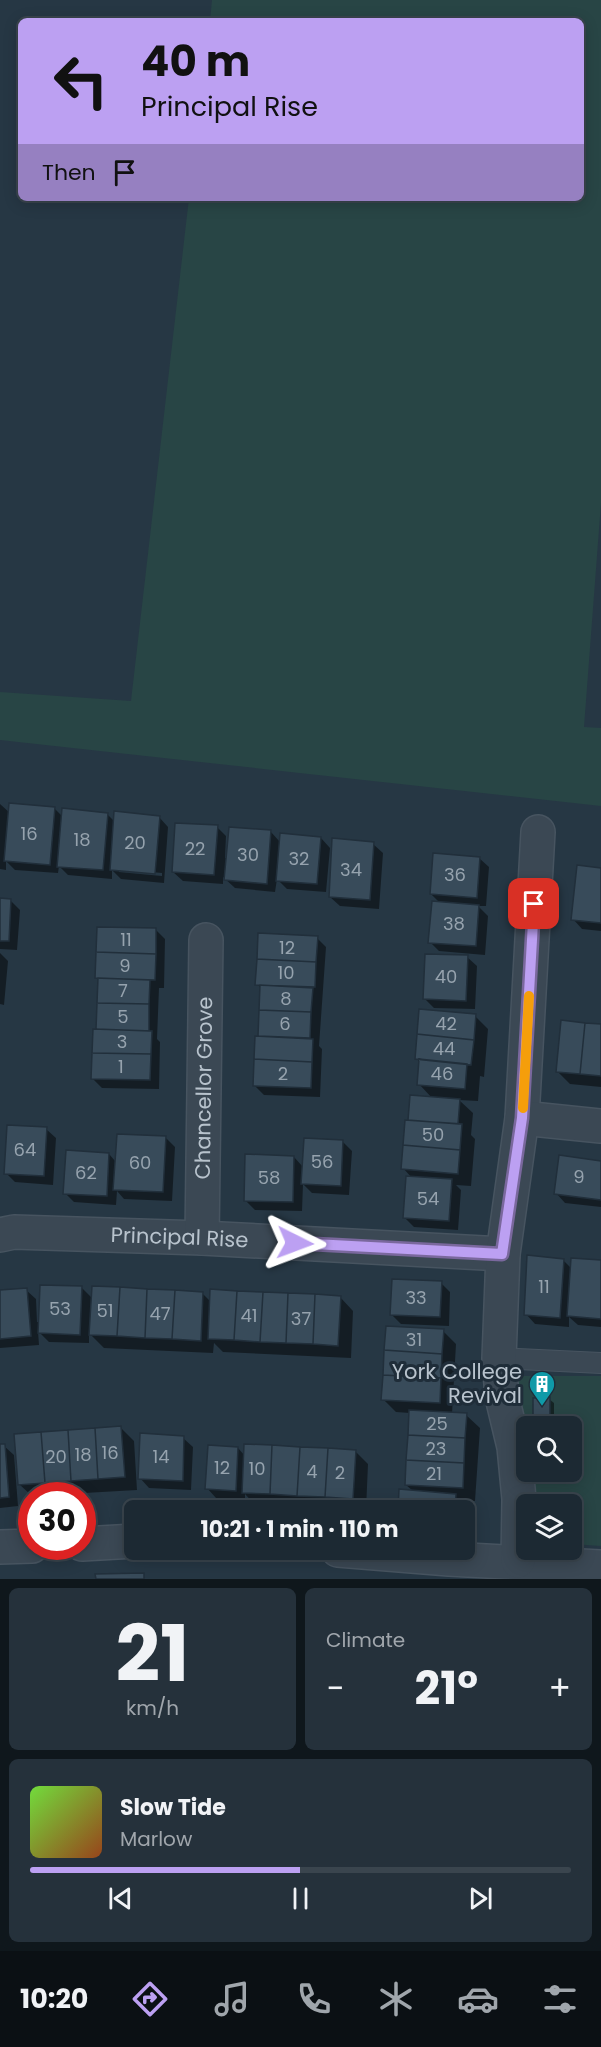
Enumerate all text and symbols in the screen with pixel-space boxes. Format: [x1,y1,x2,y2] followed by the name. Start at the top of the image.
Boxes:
[141,32,250,91] text: 40 m
[42,42,120,120] icon: left
[141,88,318,125] text: Principal Rise
[108,156,141,189] icon: arrive
[42,157,96,188] text: Then
[20,821,38,846] house number: 16
[73,827,91,852] house number: 18
[124,830,146,855] house number: 20
[185,836,205,861] house number: 22
[237,842,259,867] house number: 30
[289,846,309,871] house number: 32
[340,857,362,882] house number: 34
[444,862,466,887] house number: 36
[508,878,559,929] pin
[517,887,550,920] icon: arrive
[443,911,465,936] house number: 38
[120,927,132,952] house number: 11
[279,935,295,960] house number: 12
[119,953,131,978] house number: 9
[277,960,295,985] house number: 10
[435,964,457,989] house number: 40
[118,978,128,1003] house number: 7
[280,986,292,1011] house number: 8
[188,996,219,1180] street label: Chancellor Grove
[117,1004,129,1029] house number: 5
[279,1011,291,1036] house number: 6
[435,1011,457,1036] house number: 42
[117,1029,127,1054] house number: 3
[433,1036,455,1061] house number: 44
[118,1054,124,1079] house number: 1
[278,1061,288,1086] house number: 2
[431,1061,453,1086] house number: 46
[422,1122,444,1147] house number: 50
[14,1137,36,1162] house number: 64
[311,1149,333,1174] house number: 56
[129,1150,151,1175] house number: 60
[75,1160,97,1185] house number: 62
[573,1164,585,1189] house number: 9
[258,1165,280,1190] house number: 58
[417,1186,439,1211] house number: 54
[263,1211,327,1275] position arrow
[110,1220,249,1254] street label: Principal Rise
[538,1274,550,1299] house number: 11
[405,1285,427,1310] house number: 33
[49,1296,71,1321] house number: 53
[96,1298,114,1323] house number: 51
[149,1301,171,1326] house number: 47
[240,1303,258,1328] house number: 41
[291,1306,311,1331] house number: 37
[406,1327,422,1352] house number: 31
[392,1357,522,1410] place label: York College Revival
[527,1369,557,1407] building icon: York College Revival
[426,1411,448,1436] house number: 25
[516,1416,582,1560] map controls
[516,1416,582,1482] button: search
[426,1436,446,1461] house number: 23
[101,1440,119,1465] house number: 16
[74,1442,92,1467] house number: 18
[45,1444,67,1469] house number: 20
[152,1444,170,1469] house number: 14
[214,1455,230,1480] house number: 12
[248,1456,266,1481] house number: 10
[306,1459,318,1484] house number: 4
[335,1460,345,1485] house number: 2
[426,1461,442,1486] house number: 21
[18,1482,96,1560] speed limit sign: 30
[516,1494,582,1560] button: layers
[201,1514,398,1545] text: 10:21 · 1 min · 110 m
[116,1599,189,1708] text: 21
[326,1626,405,1654] text: Climate
[415,1657,478,1720] text: 21°
[326,1665,344,1712] text: −
[548,1665,571,1712] text: +
[126,1694,179,1722] text: km/h
[120,1792,226,1823] text: Slow Tide
[120,1825,192,1853] text: Marlow
[104,1882,137,1915] icon: previous
[284,1882,317,1915] icon: pause
[464,1882,497,1915] icon: next
[129,1978,171,2020] icon: directions
[211,1978,253,2020] icon: music
[293,1978,335,2020] icon: phone
[375,1978,417,2020] icon: climate
[457,1978,499,2020] icon: car
[539,1978,581,2020] icon: filters
[20,1980,88,2017] text: 10:20

